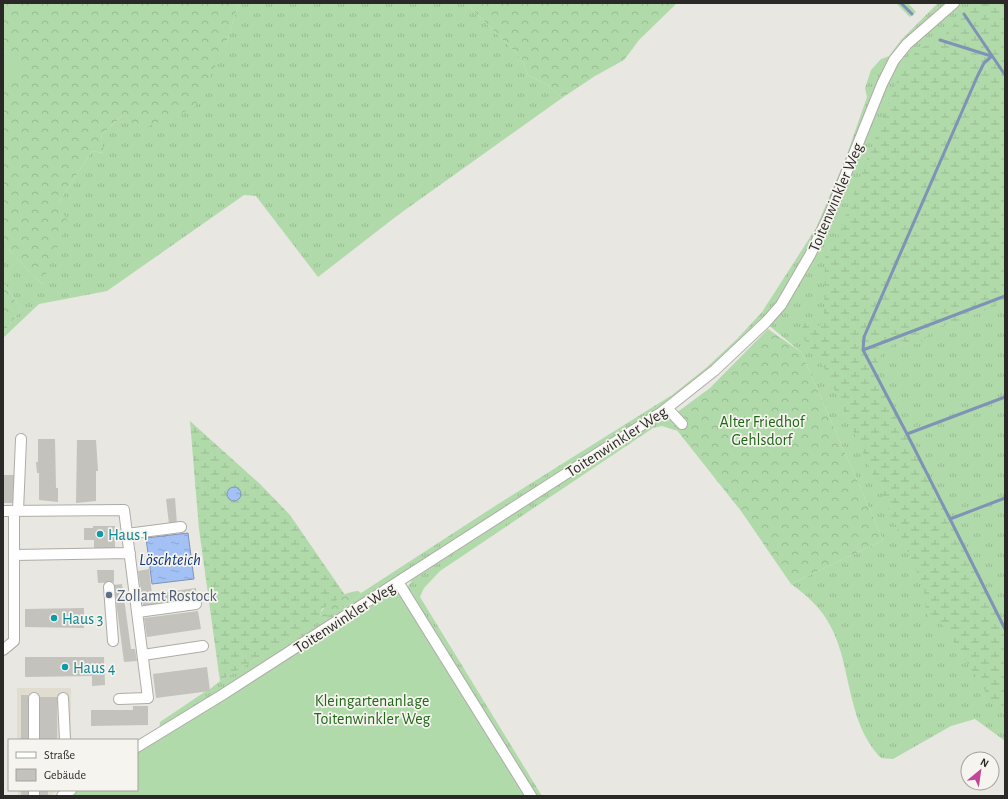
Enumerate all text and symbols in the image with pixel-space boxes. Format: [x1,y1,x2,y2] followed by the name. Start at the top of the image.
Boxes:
[806,140,866,254] street label: Toitenwinkler Weg
[563,403,670,480] street label: Toitenwinkler Weg
[719,414,806,448] park label: Alter Friedhof Gehlsdorf
[108,527,148,543] place label: Haus 1
[95,529,105,539] marker: Haus 1
[139,551,201,568] water label: Löschteich
[291,579,398,656] street label: Toitenwinkler Weg
[117,588,218,604] place label: Zollamt Rostock
[104,590,114,600] marker: Zollamt Rostock
[62,611,103,627] place label: Haus 3
[49,613,59,623] marker: Haus 3
[73,660,116,676] place label: Haus 4
[60,662,70,672] marker: Haus 4
[314,693,431,727] park label: Kleingartenanlage Toitenwinkler Weg
[8,739,138,791] legend
[44,749,75,761] text: Straße
[960,751,1000,791] north arrow
[979,756,991,769] text: N
[44,769,86,781] text: Gebäude

